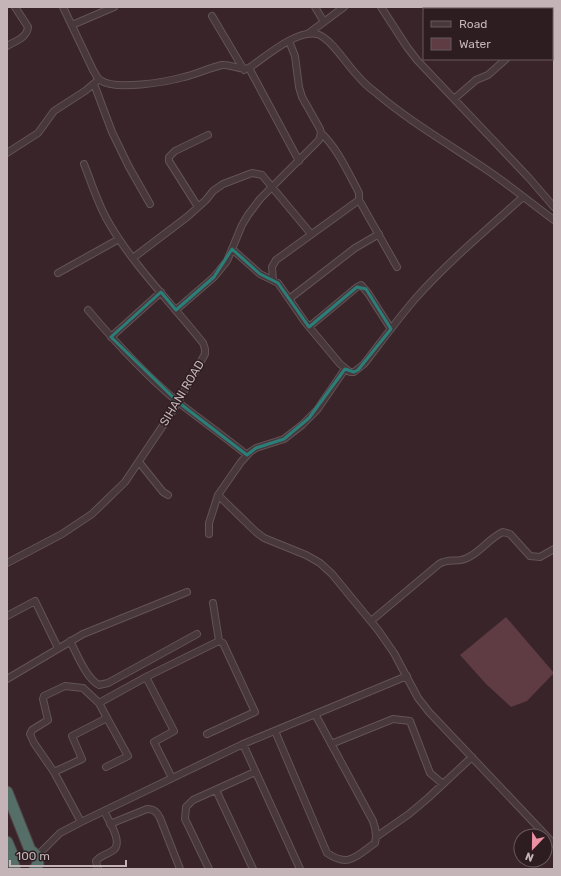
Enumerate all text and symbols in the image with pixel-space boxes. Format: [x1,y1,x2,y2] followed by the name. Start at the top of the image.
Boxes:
[423,8,553,60] legend
[459,17,487,31] text: Road
[459,37,491,51] text: Water
[157,358,207,428] street label: SIHANI ROAD
[513,828,553,868] north arrow
[10,842,126,868] scale bar
[16,849,50,863] text: 100 m
[523,849,536,864] text: N

